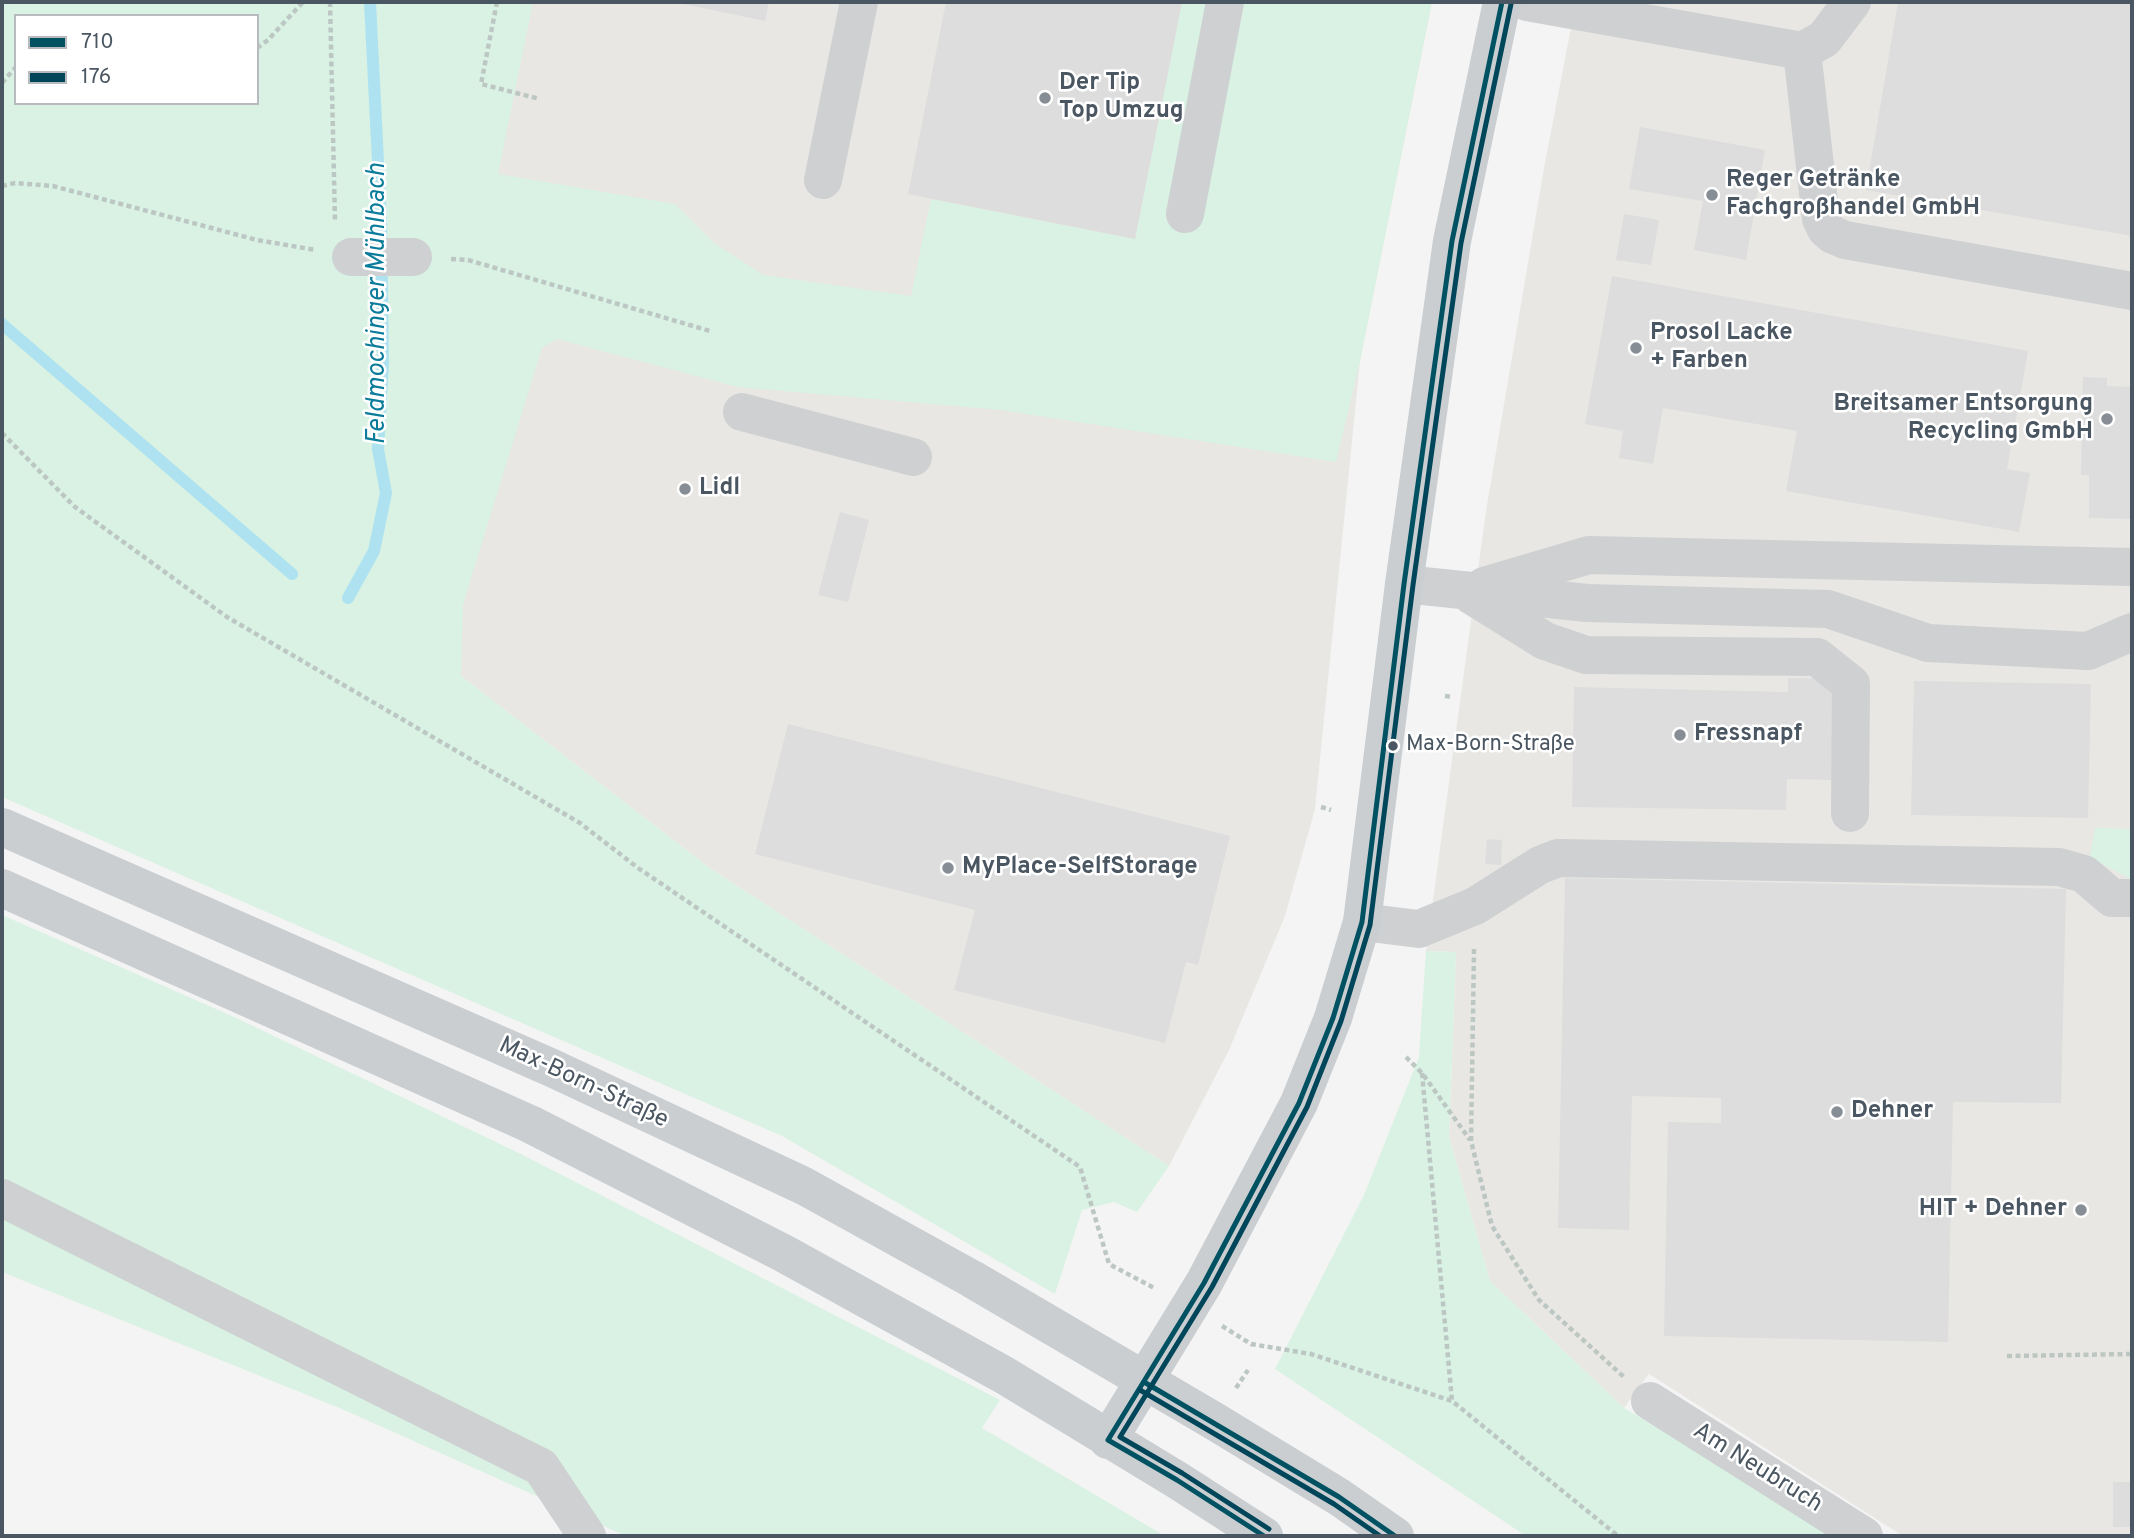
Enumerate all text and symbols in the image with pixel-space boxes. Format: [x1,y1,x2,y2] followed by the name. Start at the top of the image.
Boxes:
[14,14,259,105] legend
[81,29,114,56] text: 710
[81,64,111,91] text: 176
[1059,70,1184,126] place label: Der Tip Top Umzug
[1037,90,1053,106] marker: Der Tip Top Umzug
[363,163,395,445] water label: Feldmochinger Mühlbach
[1726,167,1980,223] place label: Reger Getränke Fachgroßhandel GmbH
[1704,187,1720,203] marker: Reger Getränke Fachgroßhandel GmbH
[1650,320,1793,376] place label: Prosol Lacke + Farben
[1628,340,1644,356] marker: Prosol Lacke + Farben
[1834,391,2093,447] place label: Breitsamer Entsorgung Recycling GmbH
[2099,411,2115,427] marker: Breitsamer Entsorgung Recycling GmbH
[699,475,740,503] place label: Lidl
[677,481,693,497] marker: Lidl
[1694,721,1802,749] place label: Fressnapf
[1672,727,1688,743] marker: Fressnapf
[1406,733,1574,759] place label: Max-Born-Straße
[1386,739,1400,753] marker: Max-Born-Straße
[962,854,1198,882] place label: MyPlace-SelfStorage
[940,860,956,876] marker: MyPlace-SelfStorage
[494,1032,672,1136] street label: Max-Born-Straße
[1851,1098,1933,1126] place label: Dehner
[1829,1104,1845,1120] marker: Dehner
[1919,1196,2067,1224] place label: HIT + Dehner
[2073,1202,2089,1218] marker: HIT + Dehner
[1687,1418,1827,1520] street label: Am Neubruch

